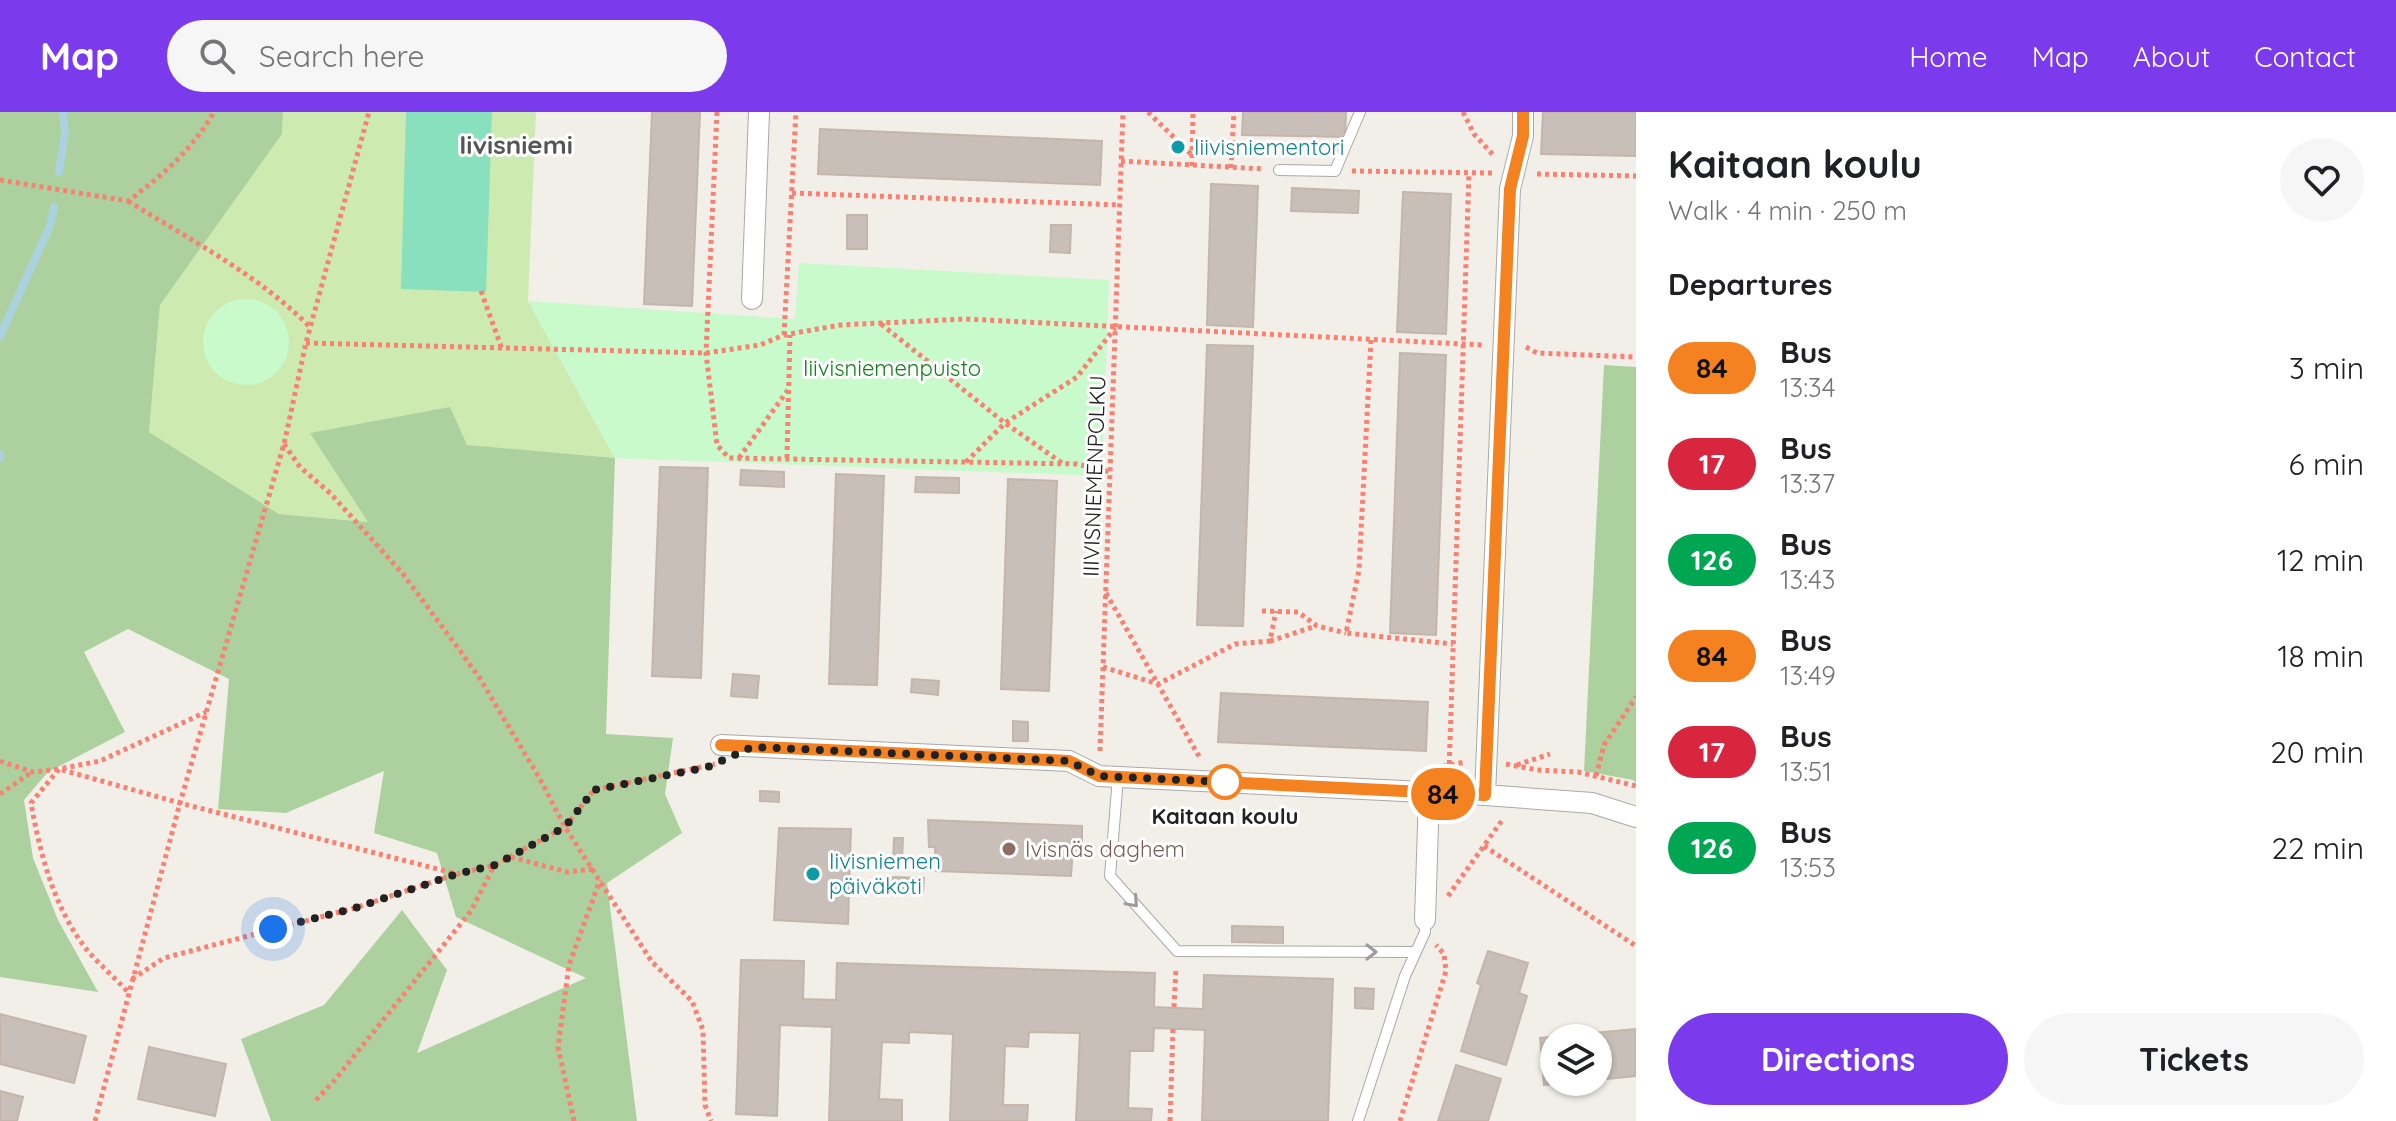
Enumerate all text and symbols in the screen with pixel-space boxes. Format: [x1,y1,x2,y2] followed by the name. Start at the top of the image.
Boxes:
[167,20,727,92] search box
[40,32,119,80] text: Map
[195,34,239,78] icon: search
[259,37,424,75] text: Search here
[1909,39,1988,74] text: Home
[2032,39,2089,74] text: Map
[2133,39,2210,74] text: About
[2254,39,2356,74] text: Contact
[459,128,573,161] district label: Iivisniemi
[1194,133,1344,161] place label: Iiivisniementori
[1169,138,1187,156] marker: Iiivisniementori
[2280,138,2364,222] button: heart
[1668,140,1922,188] text: Kaitaan koulu
[1668,194,1907,227] text: Walk · 4 min · 250 m
[1668,265,1833,303] text: Departures
[1780,333,1832,371] text: Bus
[2289,349,2364,387] text: 3 min
[1696,350,1728,385] text: 84
[803,354,981,382] park label: Iiivisniemenpuisto
[1780,371,1835,404] text: 13:34
[1076,375,1112,577] street label: IIIVISNIEMENPOLKU
[1780,429,1832,467] text: Bus
[2289,445,2364,483] text: 6 min
[1699,446,1725,481] text: 17
[1780,467,1835,500] text: 13:37
[1780,525,1832,563] text: Bus
[2277,541,2364,579] text: 12 min
[1691,542,1733,577] text: 126
[1780,563,1835,596] text: 13:43
[1780,621,1832,659] text: Bus
[2277,637,2364,675] text: 18 min
[1696,638,1728,673] text: 84
[1780,659,1836,692] text: 13:49
[1780,717,1832,755] text: Bus
[2270,733,2364,771] text: 20 min
[1699,734,1725,769] text: 17
[1780,755,1832,788] text: 13:51
[1208,765,1242,799] marker: Kaitaan koulu
[1407,768,1479,820] line badge: 84
[1427,776,1459,811] text: 84
[1152,802,1298,830] place label: Kaitaan koulu
[1780,813,1832,851] text: Bus
[2271,829,2364,867] text: 22 min
[1691,830,1733,865] text: 126
[1025,835,1185,863] place label: Ivisnäs daghem
[1000,840,1018,858] marker: Ivisnäs daghem
[829,847,941,900] place label: Iivisniemen päiväkoti
[1780,851,1836,884] text: 13:53
[804,865,822,883] marker: Iivisniemen päiväkoti
[1124,893,1138,907] one-way arrow
[253,909,293,949] your location
[1365,943,1378,961] one-way arrow
[1668,1013,2008,1105] button: Directions
[2024,1013,2364,1105] button: Tickets
[1540,1024,1612,1096] map controls
[1540,1024,1612,1096] button: layers

